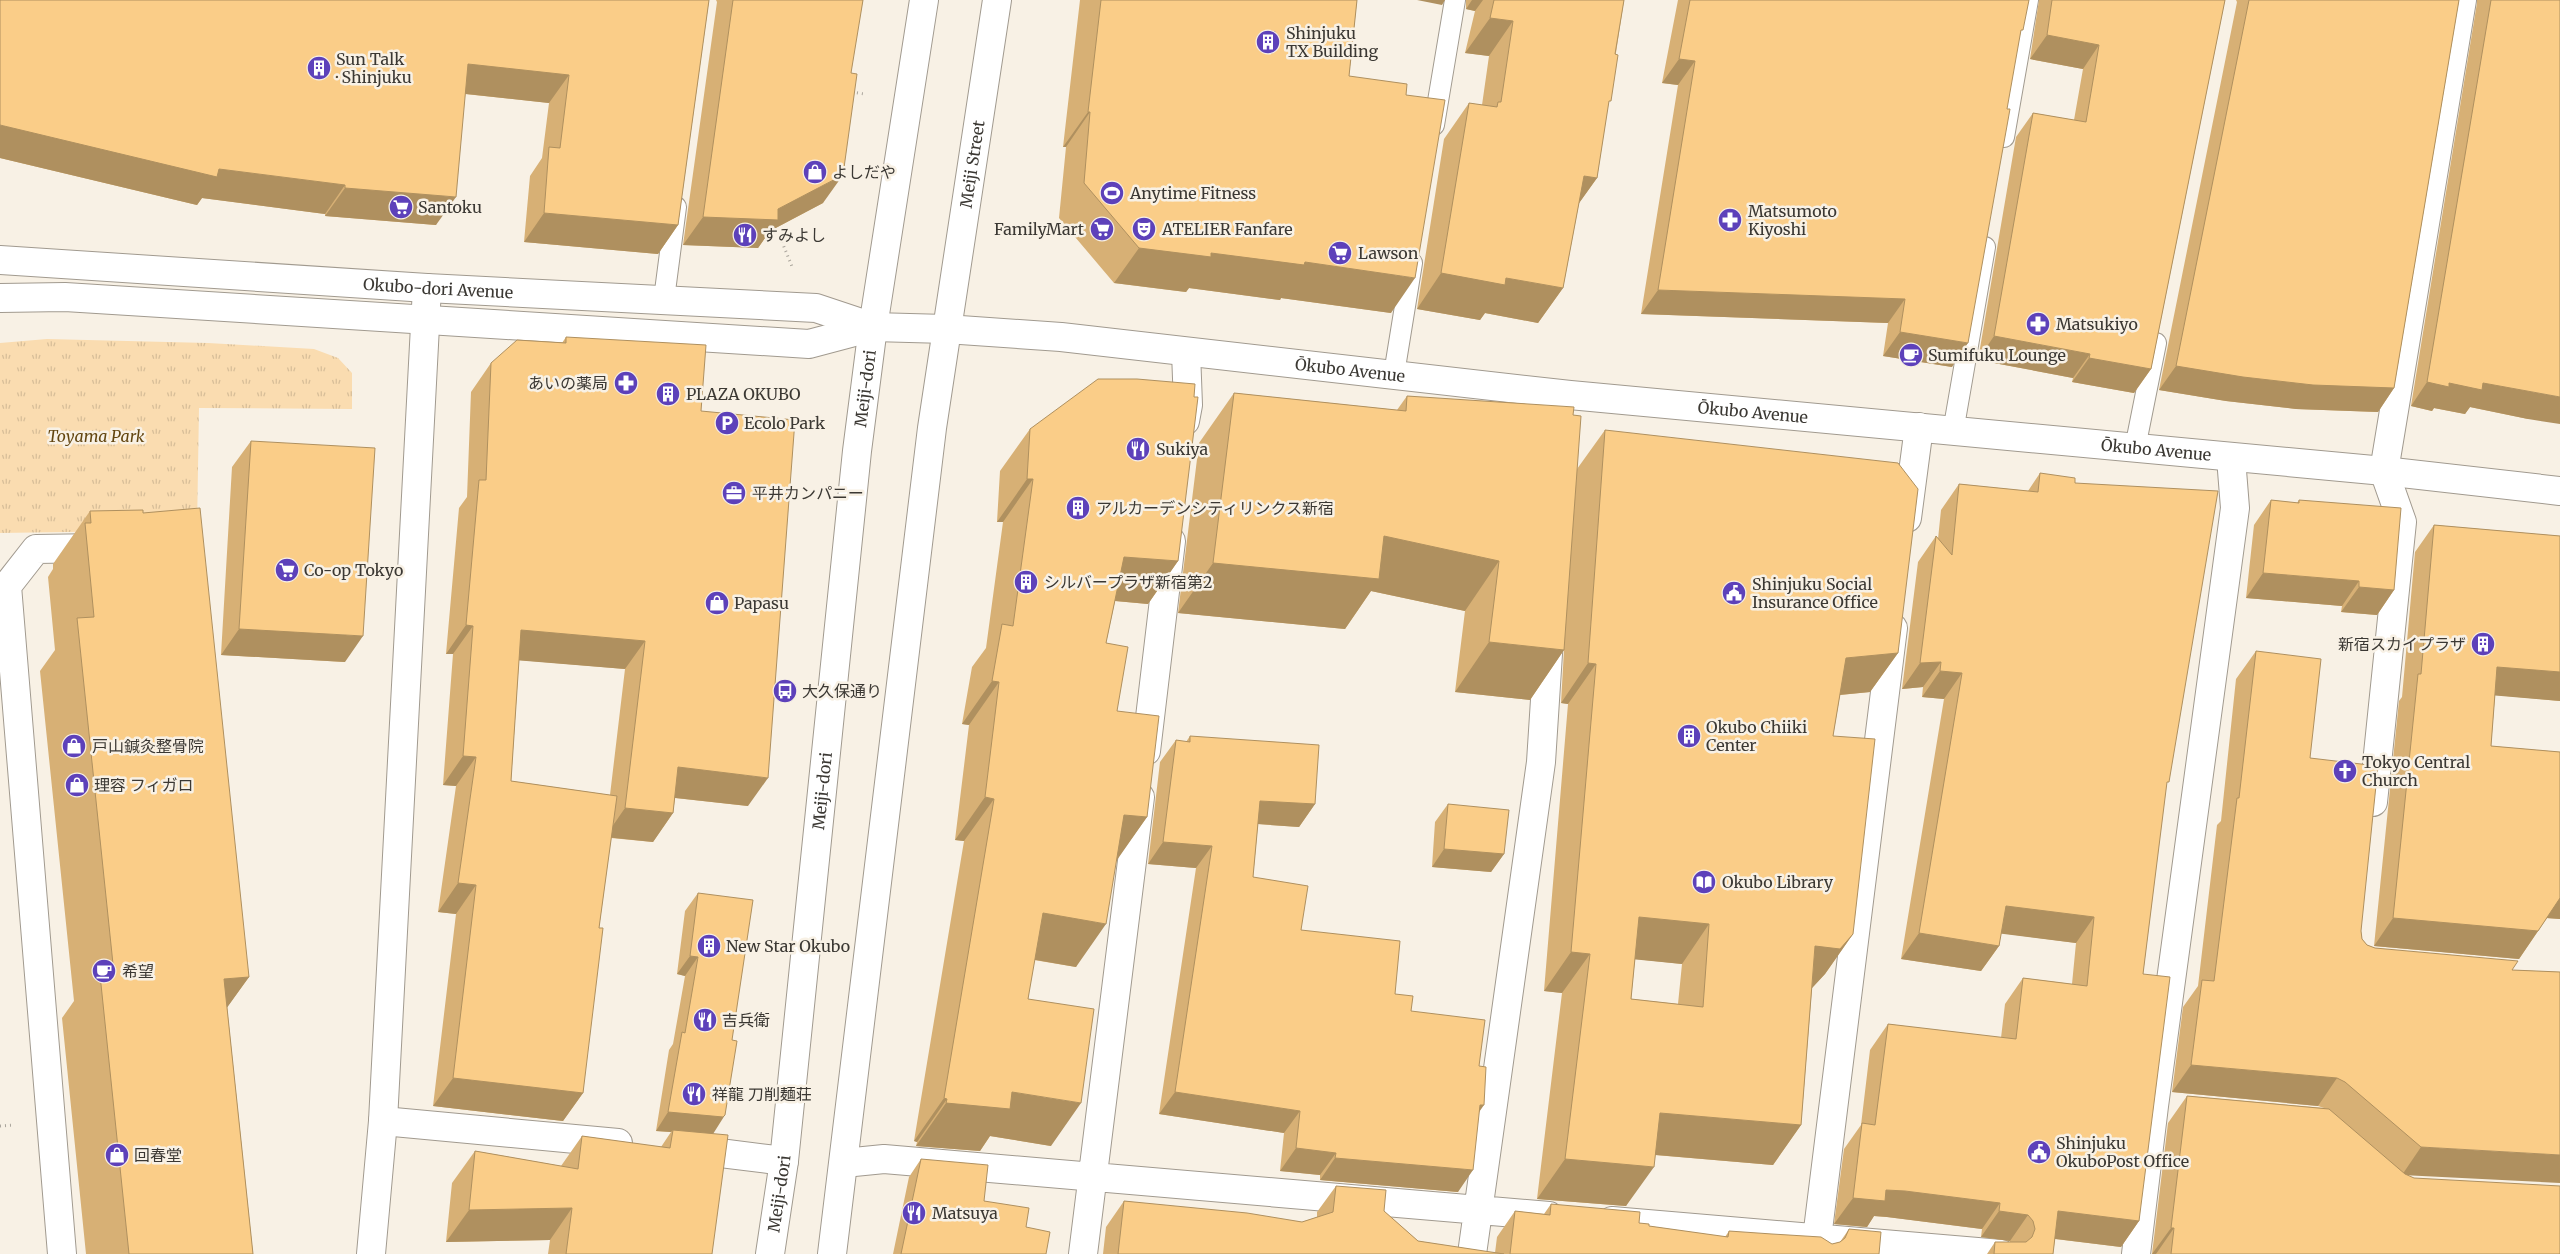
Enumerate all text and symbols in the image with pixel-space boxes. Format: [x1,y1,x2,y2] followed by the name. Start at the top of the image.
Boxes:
[1286,23,1378,61] place label: Shinjuku TX Building
[1255,29,1281,55] building icon: Shinjuku TX Building
[335,49,412,87] place label: Sun Talk · Shinjuku
[306,55,332,81] building icon: Sun Talk · Shinjuku
[956,118,989,209] street label: Meiji Street
[802,159,828,185] shop icon: よしだや
[832,162,896,182] place label: よしだや
[1099,180,1125,206] sports icon: Anytime Fitness
[1129,183,1256,203] place label: Anytime Fitness
[388,194,414,220] supermarket icon: Santoku
[418,197,482,217] place label: Santoku
[1748,201,1837,239] place label: Matsumoto Kiyoshi
[1717,207,1743,233] pharmacy icon: Matsumoto Kiyoshi
[1089,216,1115,242] supermarket icon: FamilyMart
[1131,216,1157,242] theatre icon: ATELIER Fanfare
[994,219,1085,239] place label: FamilyMart
[1161,219,1293,239] place label: ATELIER Fanfare
[732,222,758,248] restaurant icon: すみよし
[762,225,826,245] place label: すみよし
[1327,240,1353,266] supermarket icon: Lawson
[1358,243,1419,263] place label: Lawson
[362,274,514,302] street label: Okubo-dori Avenue
[2025,311,2051,337] pharmacy icon: Matsukiyo
[2056,314,2138,334] place label: Matsukiyo
[1898,342,1924,368] cafe icon: Sumifuku Lounge
[1928,345,2066,365] place label: Sumifuku Lounge
[850,348,880,428] street label: Meiji-dori
[1294,354,1406,386] street label: Ōkubo Avenue
[613,370,639,396] pharmacy icon: あいの薬局
[528,373,608,393] place label: あいの薬局
[655,381,681,407] building icon: PLAZA OKUBO
[686,384,801,404] place label: PLAZA OKUBO
[1697,397,1809,427] street label: Ōkubo Avenue
[714,410,740,436] parking icon: Ecolo Park
[744,413,826,433] place label: Ecolo Park
[47,426,145,446] park label: Toyama Park
[2100,435,2212,465] street label: Ōkubo Avenue
[1125,436,1151,462] restaurant icon: Sukiya
[1156,439,1208,459] place label: Sukiya
[721,480,747,506] office icon: 平井カンパニー
[752,483,864,503] place label: 平井カンパニー
[1065,495,1091,521] building icon: アルカーデンシティリンクス新宿
[1096,498,1334,518] place label: アルカーデンシティリンクス新宿
[274,557,300,583] supermarket icon: Co-op Tokyo
[304,560,403,580] place label: Co-op Tokyo
[1013,569,1039,595] building icon: シルバープラザ新宿第2
[1044,572,1213,592] place label: シルバープラザ新宿第2
[1752,574,1878,612] place label: Shinjuku Social Insurance Office
[1721,580,1747,606] public building icon: Shinjuku Social Insurance Office
[704,590,730,616] shop icon: Papasu
[734,593,789,613] place label: Papasu
[2470,631,2496,657] building icon: 新宿スカイプラザ
[2338,634,2466,654] place label: 新宿スカイプラザ
[772,678,798,704] bus stop icon: 大久保通り
[802,681,882,701] place label: 大久保通り
[1706,717,1807,755] place label: Okubo Chiiki Center
[1676,723,1702,749] building icon: Okubo Chiiki Center
[61,733,87,759] shop icon: 戸山鍼灸整骨院
[92,736,204,756] place label: 戸山鍼灸整骨院
[808,751,836,831] street label: Meiji-dori
[2362,752,2470,790] place label: Tokyo Central Church
[2332,758,2358,784] church icon: Tokyo Central Church
[64,772,90,798] shop icon: 理容 フィガロ
[94,775,193,795] place label: 理容 フィガロ
[1691,869,1717,895] library icon: Okubo Library
[1722,872,1834,892] place label: Okubo Library
[696,933,722,959] building icon: New Star Okubo
[726,936,850,956] place label: New Star Okubo
[91,958,117,984] cafe icon: 希望
[122,961,154,981] place label: 希望
[692,1007,718,1033] restaurant icon: 吉兵衛
[722,1010,770,1030] place label: 吉兵衛
[681,1081,707,1107] restaurant icon: 祥龍 刀削麺荘
[712,1084,812,1104] place label: 祥龍 刀削麺荘
[2056,1133,2189,1171] place label: Shinjuku OkuboPost Office
[2026,1139,2052,1165] public building icon: Shinjuku OkuboPost Office
[104,1142,130,1168] shop icon: 回春堂
[134,1145,182,1165] place label: 回春堂
[763,1154,795,1234] street label: Meiji-dori
[901,1200,927,1226] restaurant icon: Matsuya
[932,1203,998,1223] place label: Matsuya

